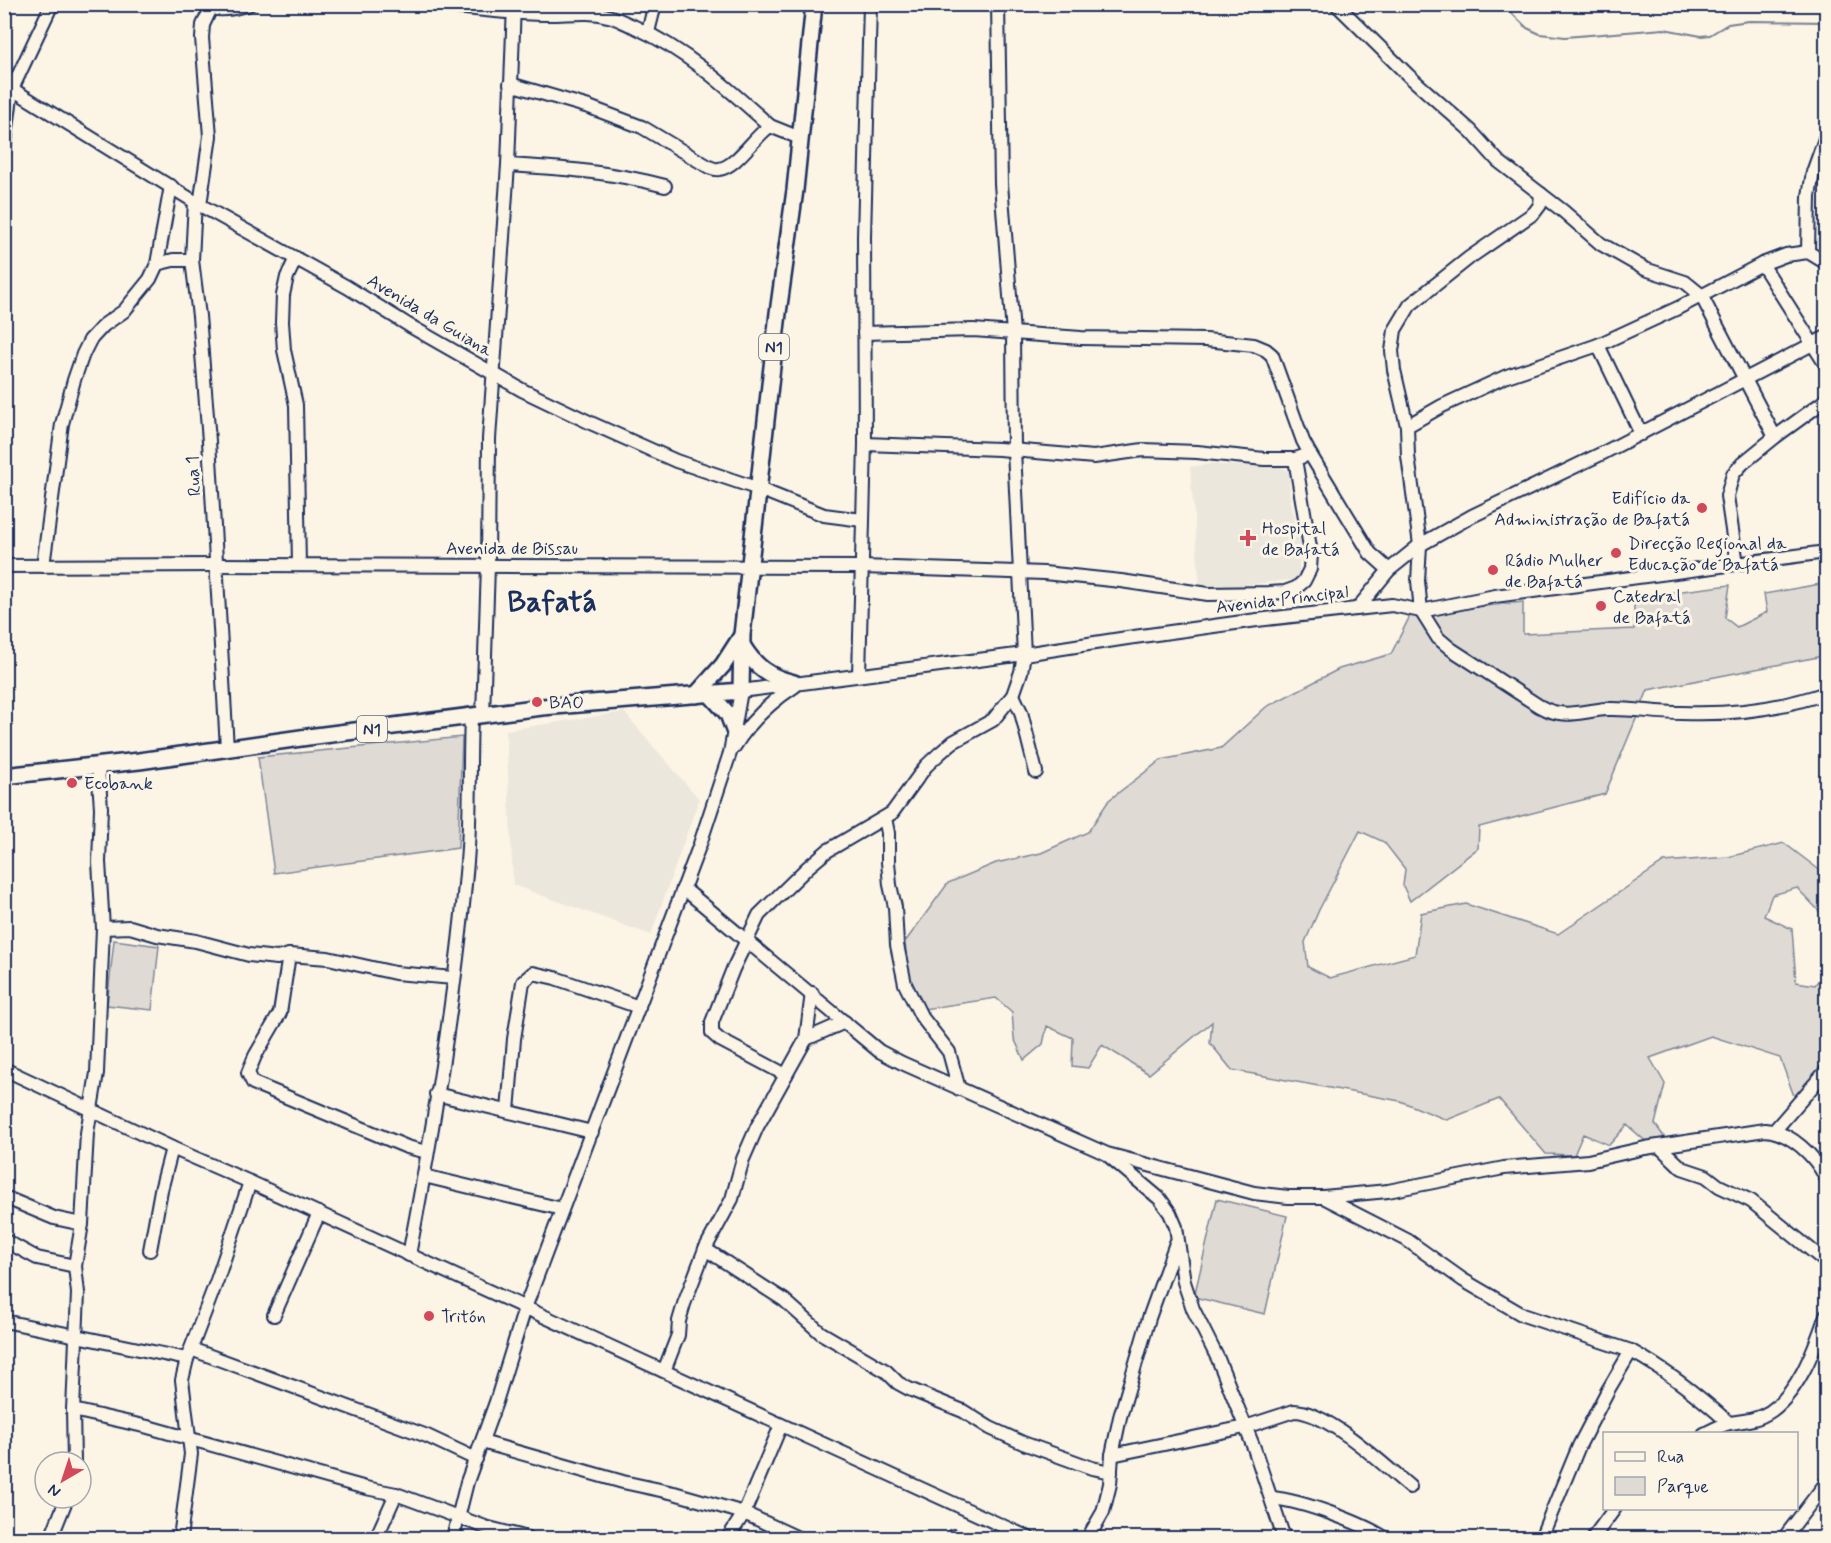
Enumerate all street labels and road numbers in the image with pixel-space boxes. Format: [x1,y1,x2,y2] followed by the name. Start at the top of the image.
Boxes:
[362,269,497,363] street label: Avenida da Guiana
[759,334,789,360] road number: N1
[181,455,207,497] street label: Rua 1
[446,537,578,561] street label: Avenida de Bissau
[1214,580,1350,620] street label: Avenida Principal
[357,716,387,742] road number: N1

